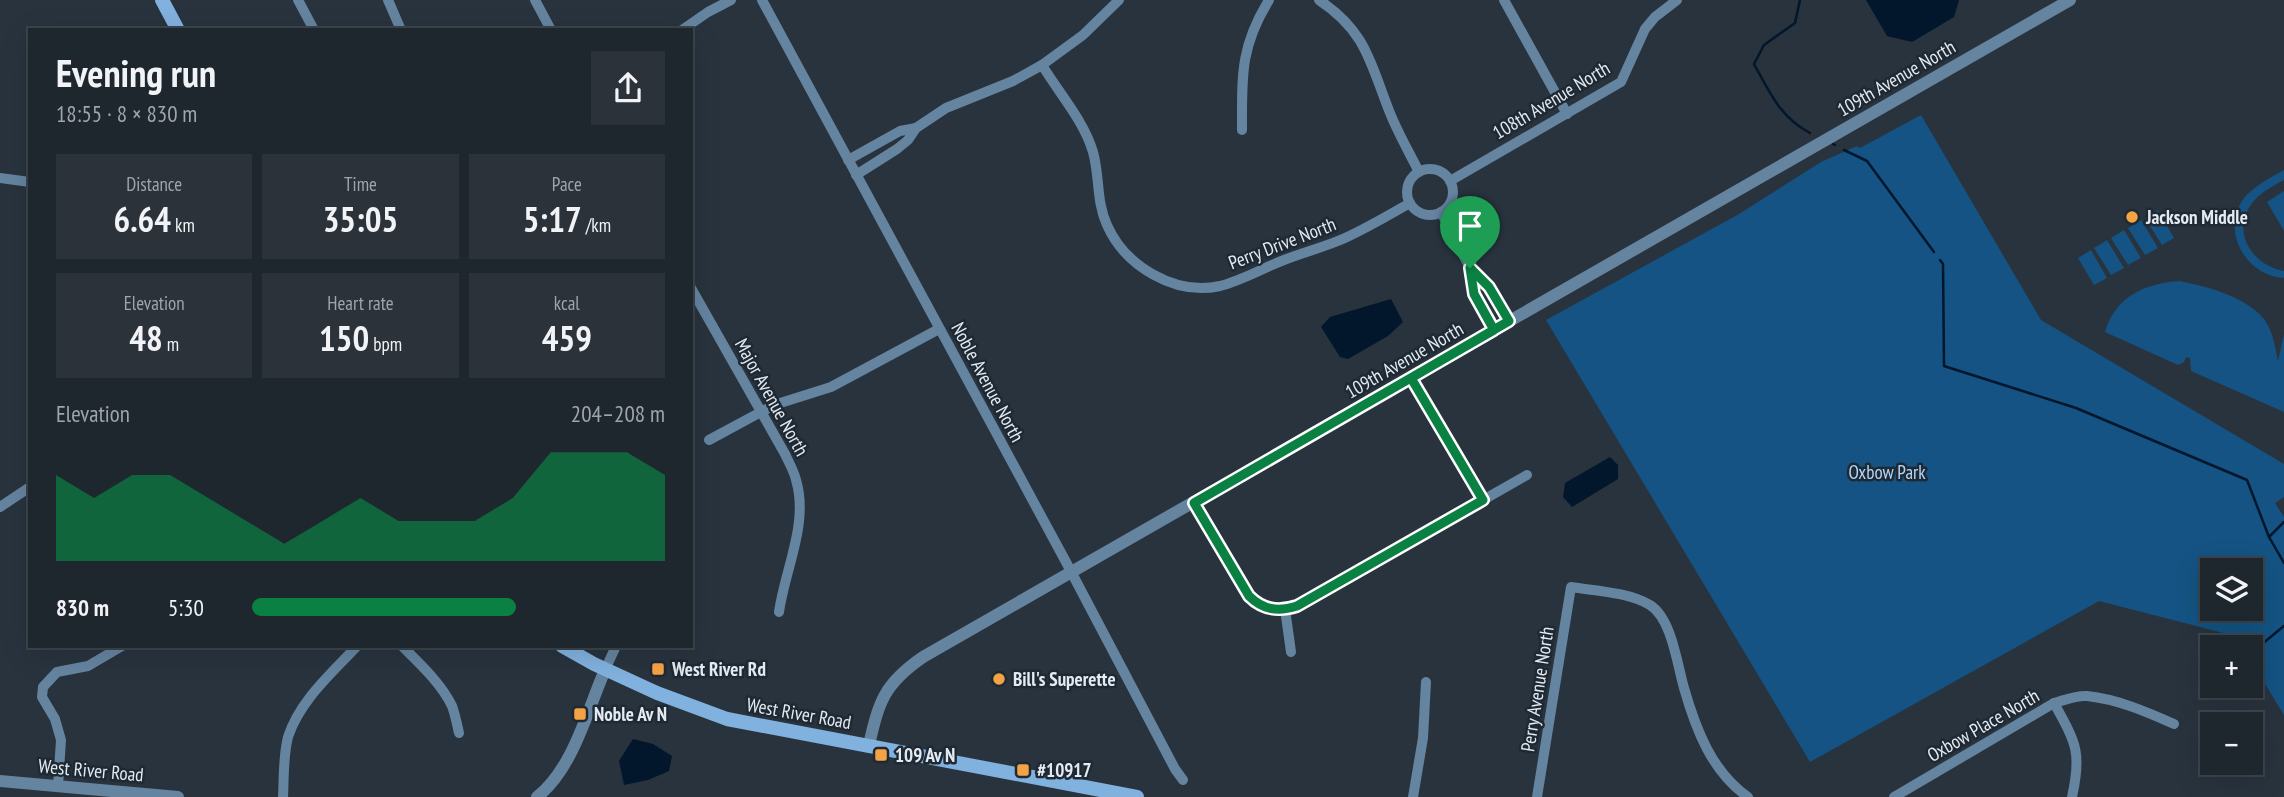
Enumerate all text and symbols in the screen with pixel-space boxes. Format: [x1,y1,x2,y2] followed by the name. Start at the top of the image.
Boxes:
[1833,34,1959,122] street label: 109th Avenue North
[56,48,216,97] text: Evening run
[591,51,665,125] button: share
[1488,56,1614,144] street label: 108th Avenue North
[56,99,197,128] text: 18:55 · 8 × 830 m
[126,172,182,196] text: Distance
[344,172,377,196] text: Time
[552,172,582,196] text: Pace
[113,196,171,242] text: 6.64
[323,196,398,242] text: 35:05
[523,196,582,242] text: 5:17
[1440,196,1500,268] pin
[2145,205,2248,229] place label: Jackson Middle
[1451,207,1489,245] icon: arrive
[2124,209,2140,225] marker: Jackson Middle
[1225,212,1339,274] street label: Perry Drive North
[171,213,195,237] text: km
[582,213,611,237] text: /km
[124,291,185,315] text: Elevation
[327,291,394,315] text: Heart rate
[554,291,580,315] text: kcal
[129,315,163,361] text: 48
[319,315,369,361] text: 150
[542,315,592,361] text: 459
[1341,316,1467,404] street label: 109th Avenue North
[946,318,1030,446] street label: Noble Avenue North
[163,332,179,356] text: m
[369,332,402,356] text: bpm
[730,334,814,460] street label: Major Avenue North
[56,399,130,428] text: Elevation
[571,399,665,428] text: 204–208 m
[1848,460,1926,484] park label: Oxbow Park
[2200,558,2263,775] map controls
[2200,558,2263,621] button: layers
[56,593,109,622] text: 830 m
[168,593,204,622] text: 5:30
[1515,625,1559,753] street label: Perry Avenue North
[2200,635,2263,698] button: +
[671,657,766,681] place label: West River Rd
[650,661,666,677] marker: West River Rd
[1013,667,1116,691] place label: Bill's Superette
[991,671,1007,687] marker: Bill's Superette
[1923,683,2043,767] street label: Oxbow Place North
[745,692,853,734] street label: West River Road
[594,702,667,726] place label: Noble Av N
[572,706,588,722] marker: Noble Av N
[2200,712,2263,775] button: −
[895,743,955,767] place label: 109 Av N
[873,747,889,763] marker: 109 Av N
[37,753,145,787] street label: West River Road
[1037,758,1092,782] place label: #10917
[1015,762,1031,778] marker: #10917

